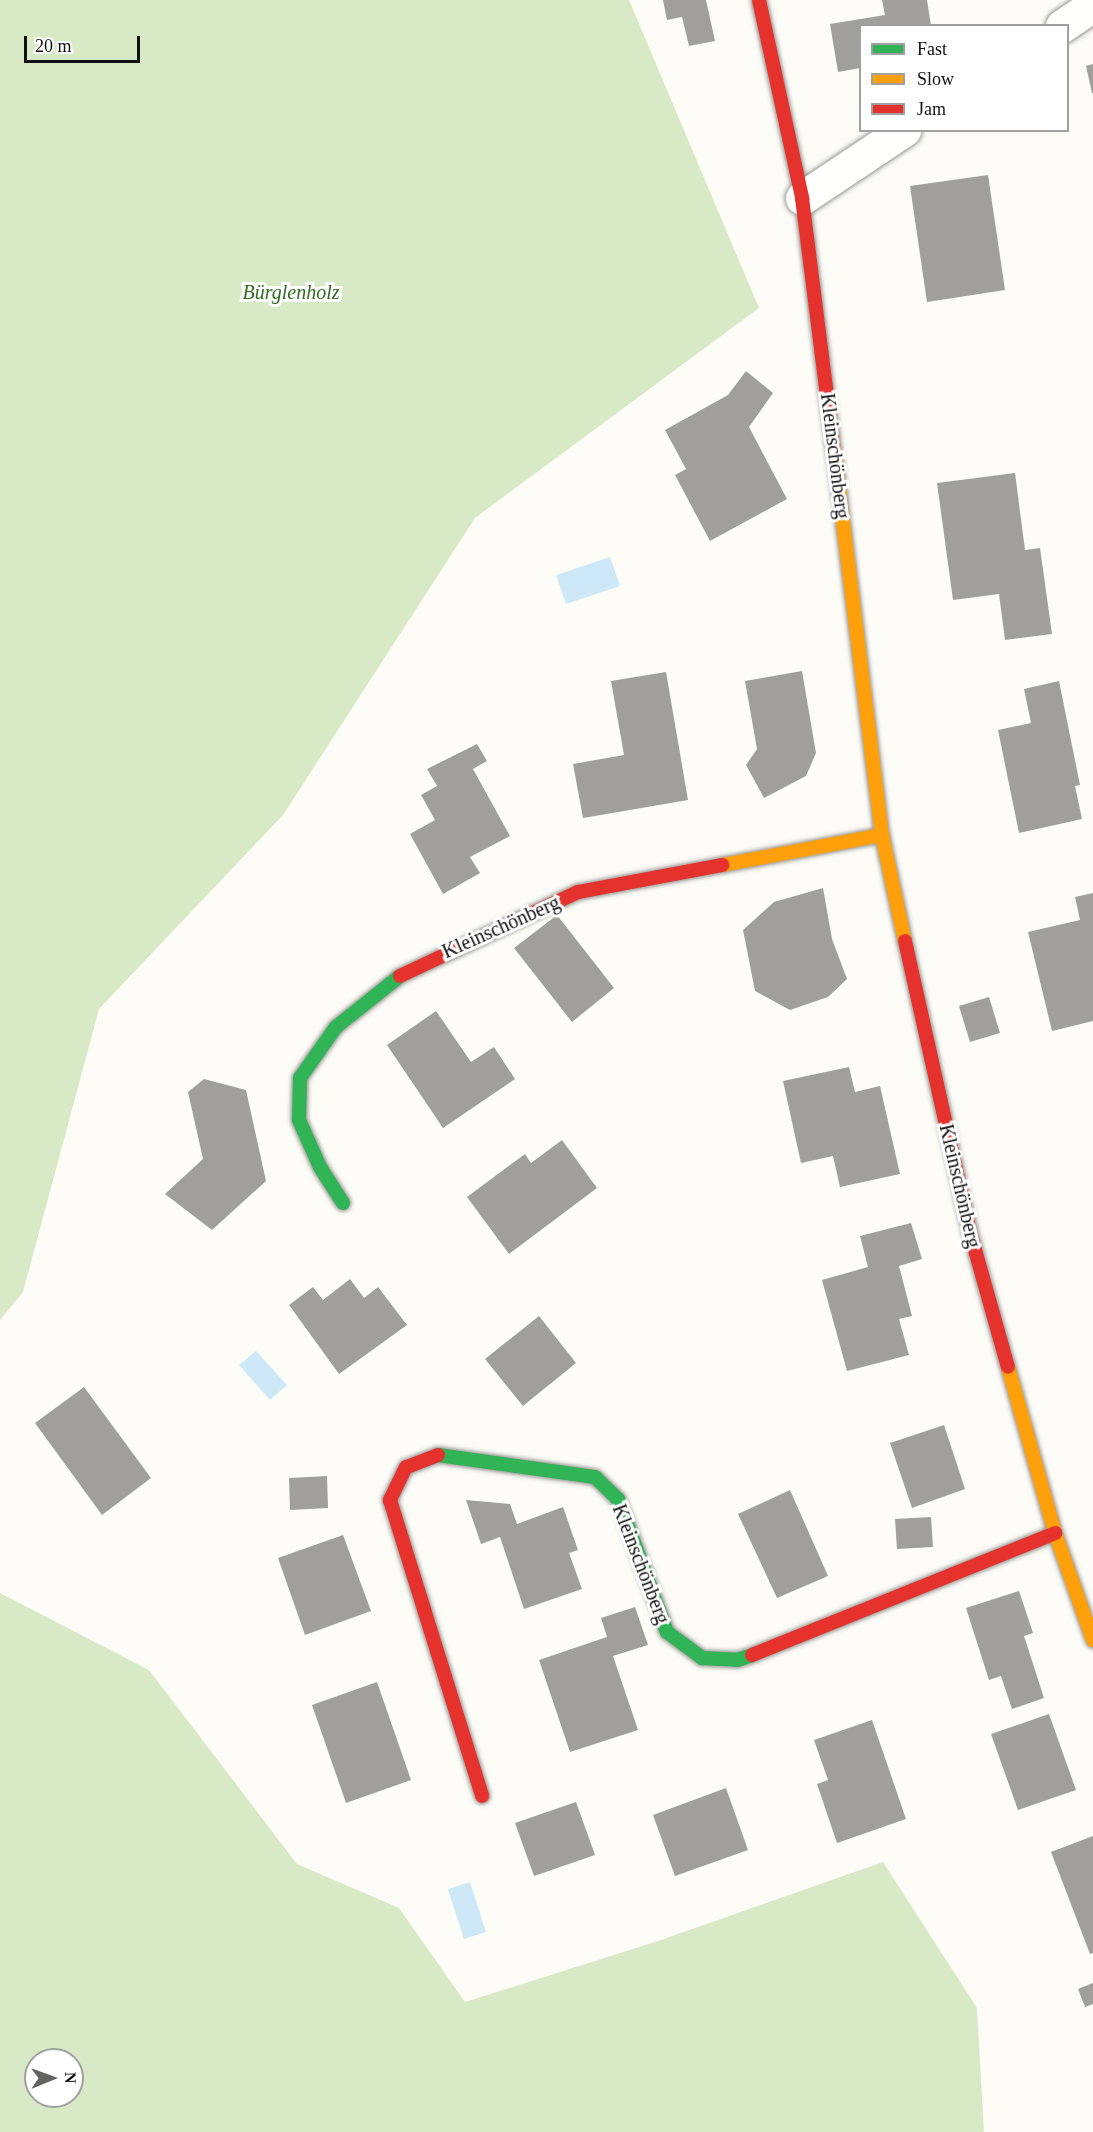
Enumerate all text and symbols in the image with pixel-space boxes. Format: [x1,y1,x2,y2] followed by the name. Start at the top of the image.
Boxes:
[27,24,142,62] scale bar
[859,24,1069,132] legend
[35,36,72,56] text: 20 m
[917,39,947,59] text: Fast
[917,69,954,89] text: Slow
[917,99,946,119] text: Jam
[242,280,340,304] park label: Bürglenholz
[815,392,855,520] street label: Kleinschönberg
[438,890,564,964] street label: Kleinschönberg
[934,1122,986,1250] street label: Kleinschönberg
[607,1501,675,1627] street label: Kleinschönberg
[24,2048,84,2108] north arrow
[62,2072,79,2084] text: N

